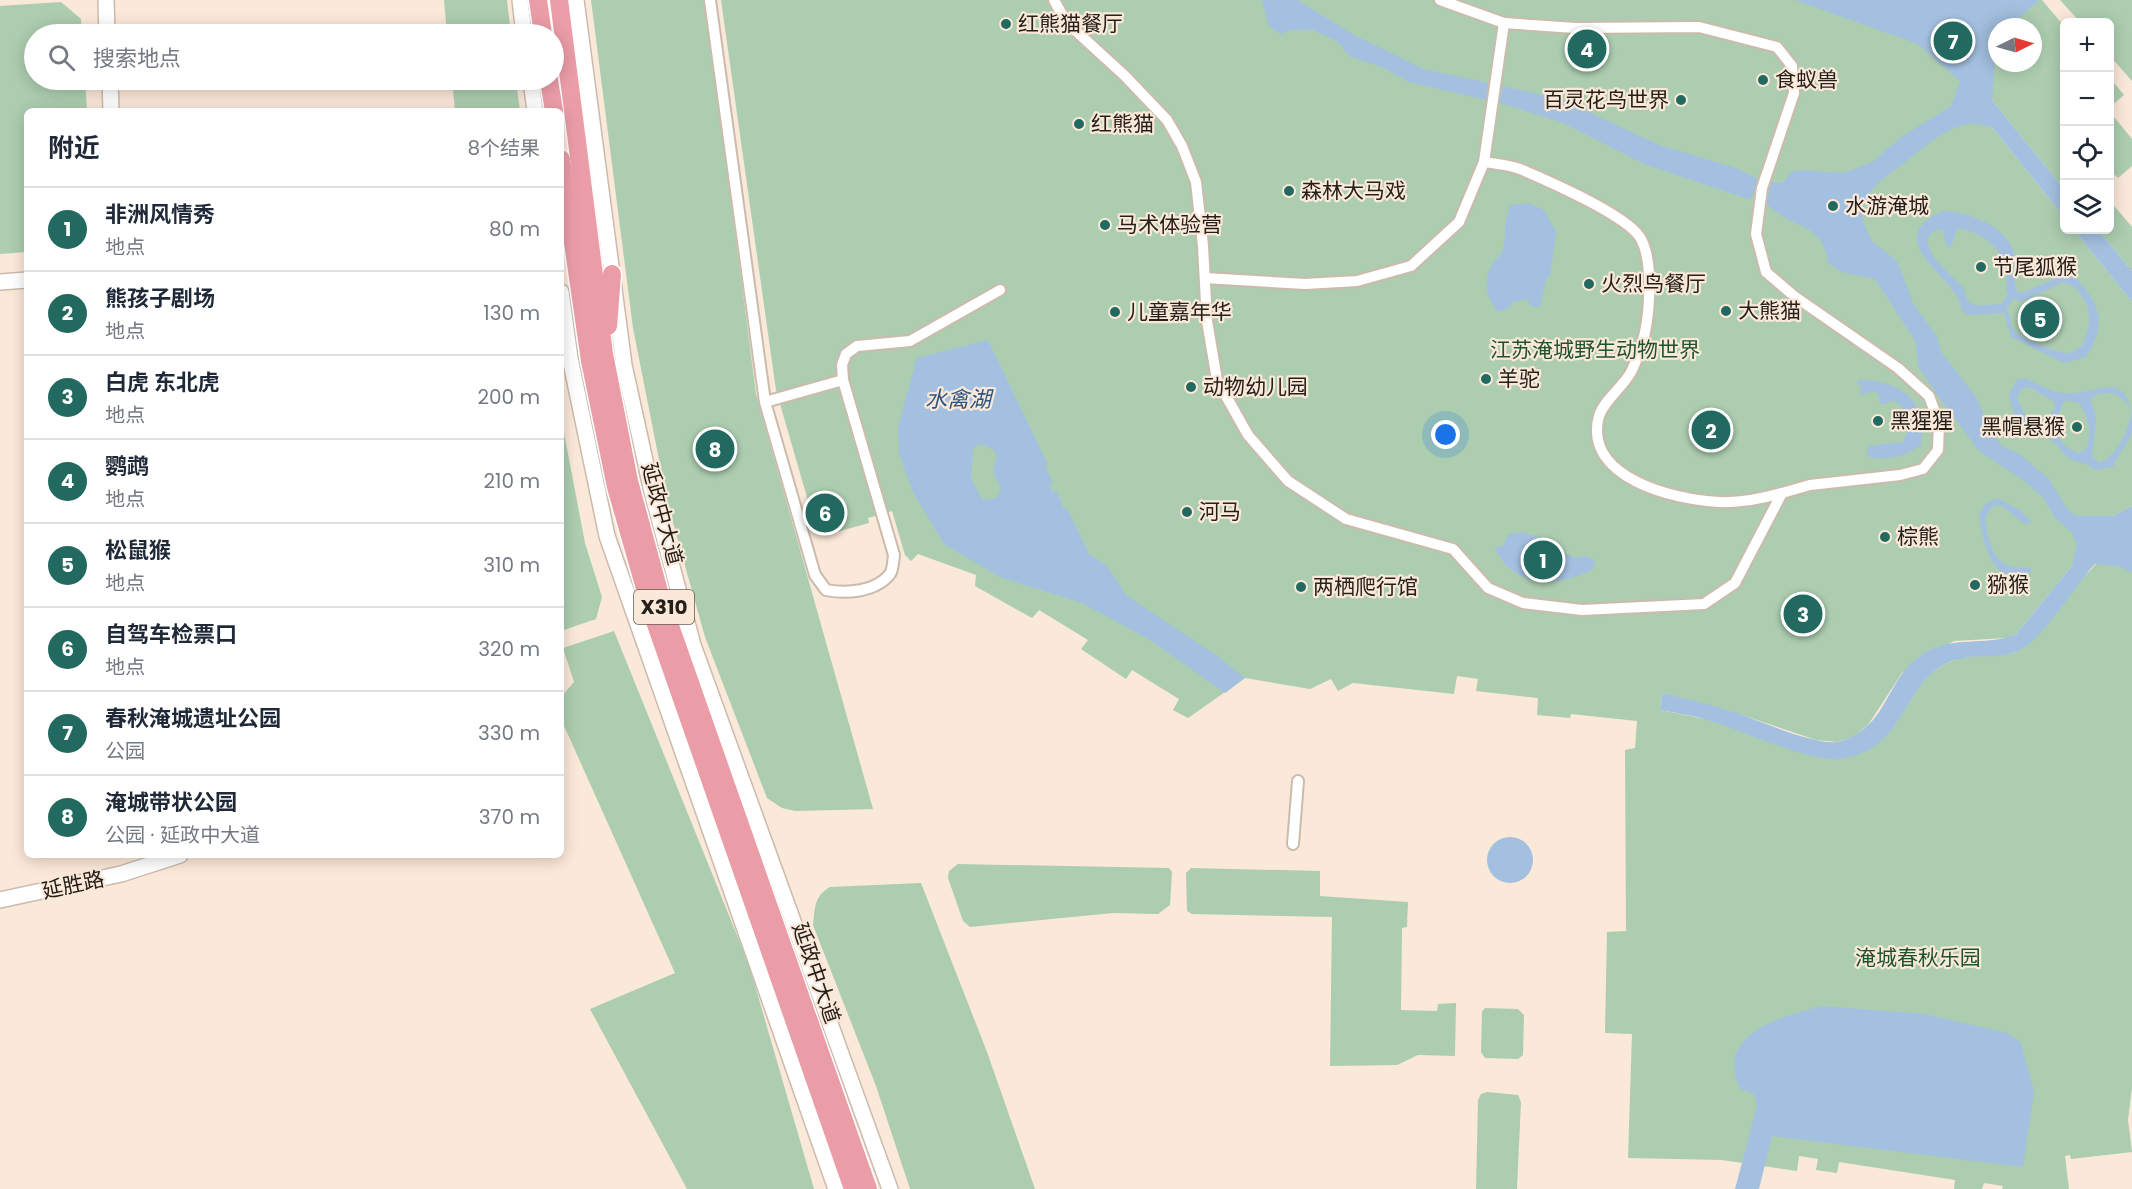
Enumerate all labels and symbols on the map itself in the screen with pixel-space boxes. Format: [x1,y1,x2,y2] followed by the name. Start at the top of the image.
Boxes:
[1018,9,1123,38] place label: 红熊猫餐厅
[999,17,1013,31] marker: 红熊猫餐厅
[1934,18,1972,63] pin: 7
[1988,18,2042,72] north arrow
[1568,26,1606,72] pin: 4
[1775,65,1838,94] place label: 食蚁兽
[1756,73,1770,87] marker: 食蚁兽
[1543,85,1669,114] place label: 百灵花鸟世界
[1674,93,1688,107] marker: 百灵花鸟世界
[1091,109,1154,138] place label: 红熊猫
[1072,117,1086,131] marker: 红熊猫
[1301,176,1406,205] place label: 森林大马戏
[1282,184,1296,198] marker: 森林大马戏
[1845,191,1929,220] place label: 水游淹城
[1826,199,1840,213] marker: 水游淹城
[1117,210,1222,239] place label: 马术体验营
[1098,218,1112,232] marker: 马术体验营
[1993,252,2077,281] place label: 节尾狐猴
[1974,260,1988,274] marker: 节尾狐猴
[1601,269,1706,298] place label: 火烈鸟餐厅
[1582,277,1596,291] marker: 火烈鸟餐厅
[1738,296,1801,325] place label: 大熊猫
[2020,296,2060,342] pin: 5
[1127,297,1232,326] place label: 儿童嘉年华
[1719,304,1733,318] marker: 大熊猫
[1108,305,1122,319] marker: 儿童嘉年华
[1490,335,1700,364] park label: 江苏淹城野生动物世界
[1498,364,1540,393] place label: 羊驼
[1203,372,1308,401] place label: 动物幼儿园
[1479,372,1493,386] marker: 羊驼
[1184,380,1198,394] marker: 动物幼儿园
[925,384,994,415] water label: 水禽湖
[1890,406,1953,435] place label: 黑猩猩
[1692,408,1730,452] pin: 2
[1981,412,2065,441] place label: 黑帽悬猴
[1871,414,1885,428] marker: 黑猩猩
[1431,420,1460,449] your location
[2070,420,2084,434] marker: 黑帽悬猴
[696,426,734,472] pin: 8
[635,459,690,568] street label: 延政中大道
[806,490,844,536] pin: 6
[1199,497,1241,526] place label: 河马
[1180,505,1194,519] marker: 河马
[1897,522,1939,551] place label: 棕熊
[1878,530,1892,544] marker: 棕熊
[1524,538,1562,582] pin: 1
[1987,570,2029,599] place label: 猕猴
[1313,572,1418,601] place label: 两栖爬行馆
[1968,578,1982,592] marker: 猕猴
[1294,580,1308,594] marker: 两栖爬行馆
[634,590,694,624] road number: X310
[1784,592,1822,636] pin: 3
[39,864,107,905] street label: 延胜路
[786,918,847,1027] street label: 延政中大道
[1855,943,1981,972] park label: 淹城春秋乐园

